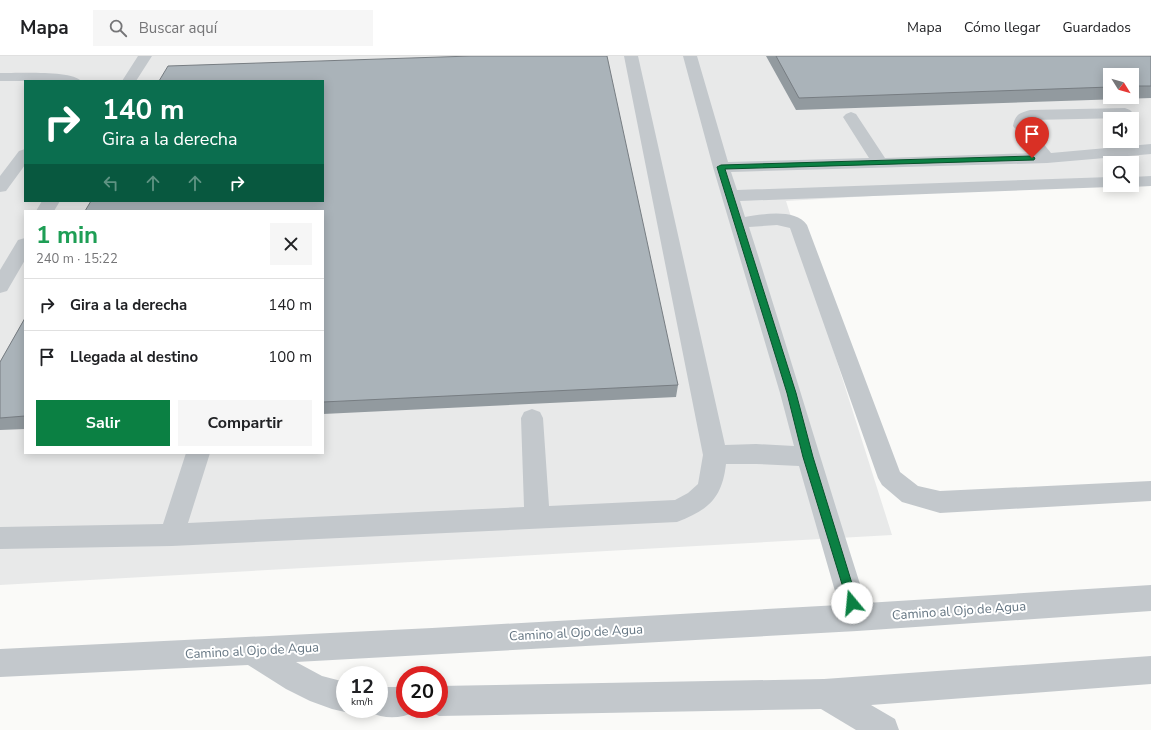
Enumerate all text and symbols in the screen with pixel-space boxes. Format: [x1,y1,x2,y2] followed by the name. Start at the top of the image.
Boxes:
[93,10,373,46] search box
[20,15,69,41] text: Mapa
[107,17,129,39] icon: search
[139,18,217,38] text: Buscar aquí
[907,18,942,37] text: Mapa
[964,18,1040,37] text: Cómo llegar
[1062,18,1131,37] text: Guardados
[1103,68,1139,104] north arrow
[1103,68,1139,192] map controls
[102,91,185,129] text: 140 m
[36,96,88,148] icon: right
[1103,112,1139,148] button: sound
[1015,117,1049,158] pin
[1021,123,1043,145] icon: arrive
[102,127,238,151] text: Gira a la derecha
[1103,156,1139,192] button: search
[100,172,122,194] icon: left
[142,172,164,194] icon: ahead
[184,172,206,194] icon: ahead
[226,172,248,194] icon: right
[36,219,98,251] text: 1 min
[270,223,312,265] button: close
[36,250,118,268] text: 240 m · 15:22
[36,294,58,316] icon: right
[70,295,187,315] text: Gira a la derecha
[268,295,312,315] text: 140 m
[36,346,58,368] icon: arrive
[70,347,198,367] text: Llegada al destino
[268,347,312,367] text: 100 m
[36,400,170,446] button: Salir
[178,400,312,446] button: Compartir
[831,582,873,624] position arrow
[891,597,1027,625] street label: Camino al Ojo de Agua
[508,620,644,646] street label: Camino al Ojo de Agua
[184,638,320,664] street label: Camino al Ojo de Agua
[396,666,448,718] speed limit sign: 20
[350,673,374,700] text: 12
[351,695,373,709] text: km/h

